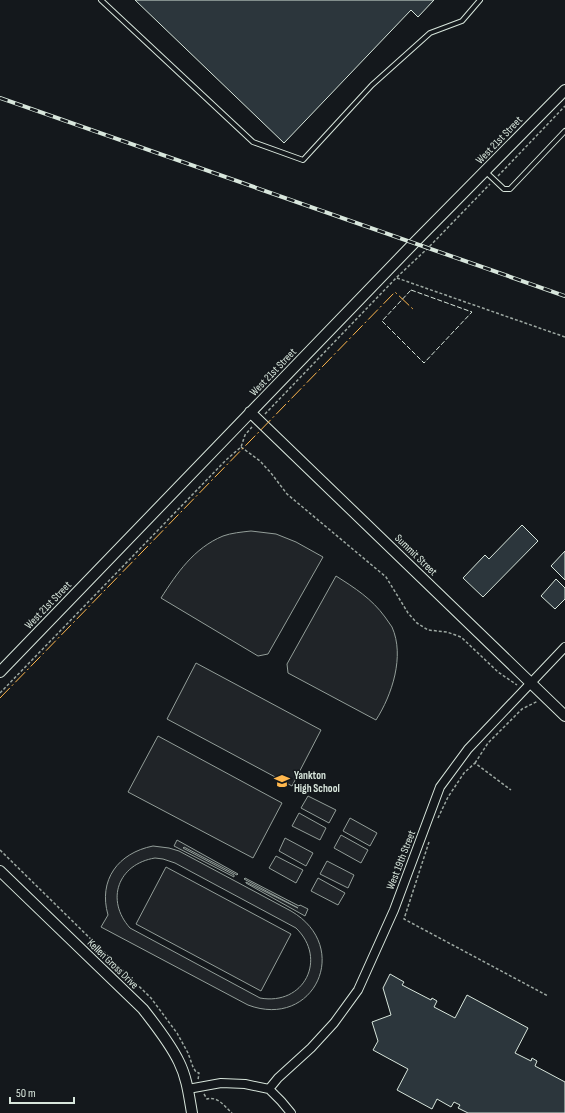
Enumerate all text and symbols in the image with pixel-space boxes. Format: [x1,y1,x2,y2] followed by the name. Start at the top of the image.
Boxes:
[473,113,525,167] street label: West 21st Street
[247,345,299,399] street label: West 21st Street
[392,532,440,579] street label: Summit Street
[22,578,74,632] street label: West 21st Street
[294,769,340,795] place label: Yankton High School
[273,772,291,790] school or university icon: Yankton High School
[384,828,418,891] street label: West 19th Street
[85,936,141,992] street label: Kellen Gross Drive
[10,1079,74,1105] scale bar
[16,1086,36,1101] text: 50 m

